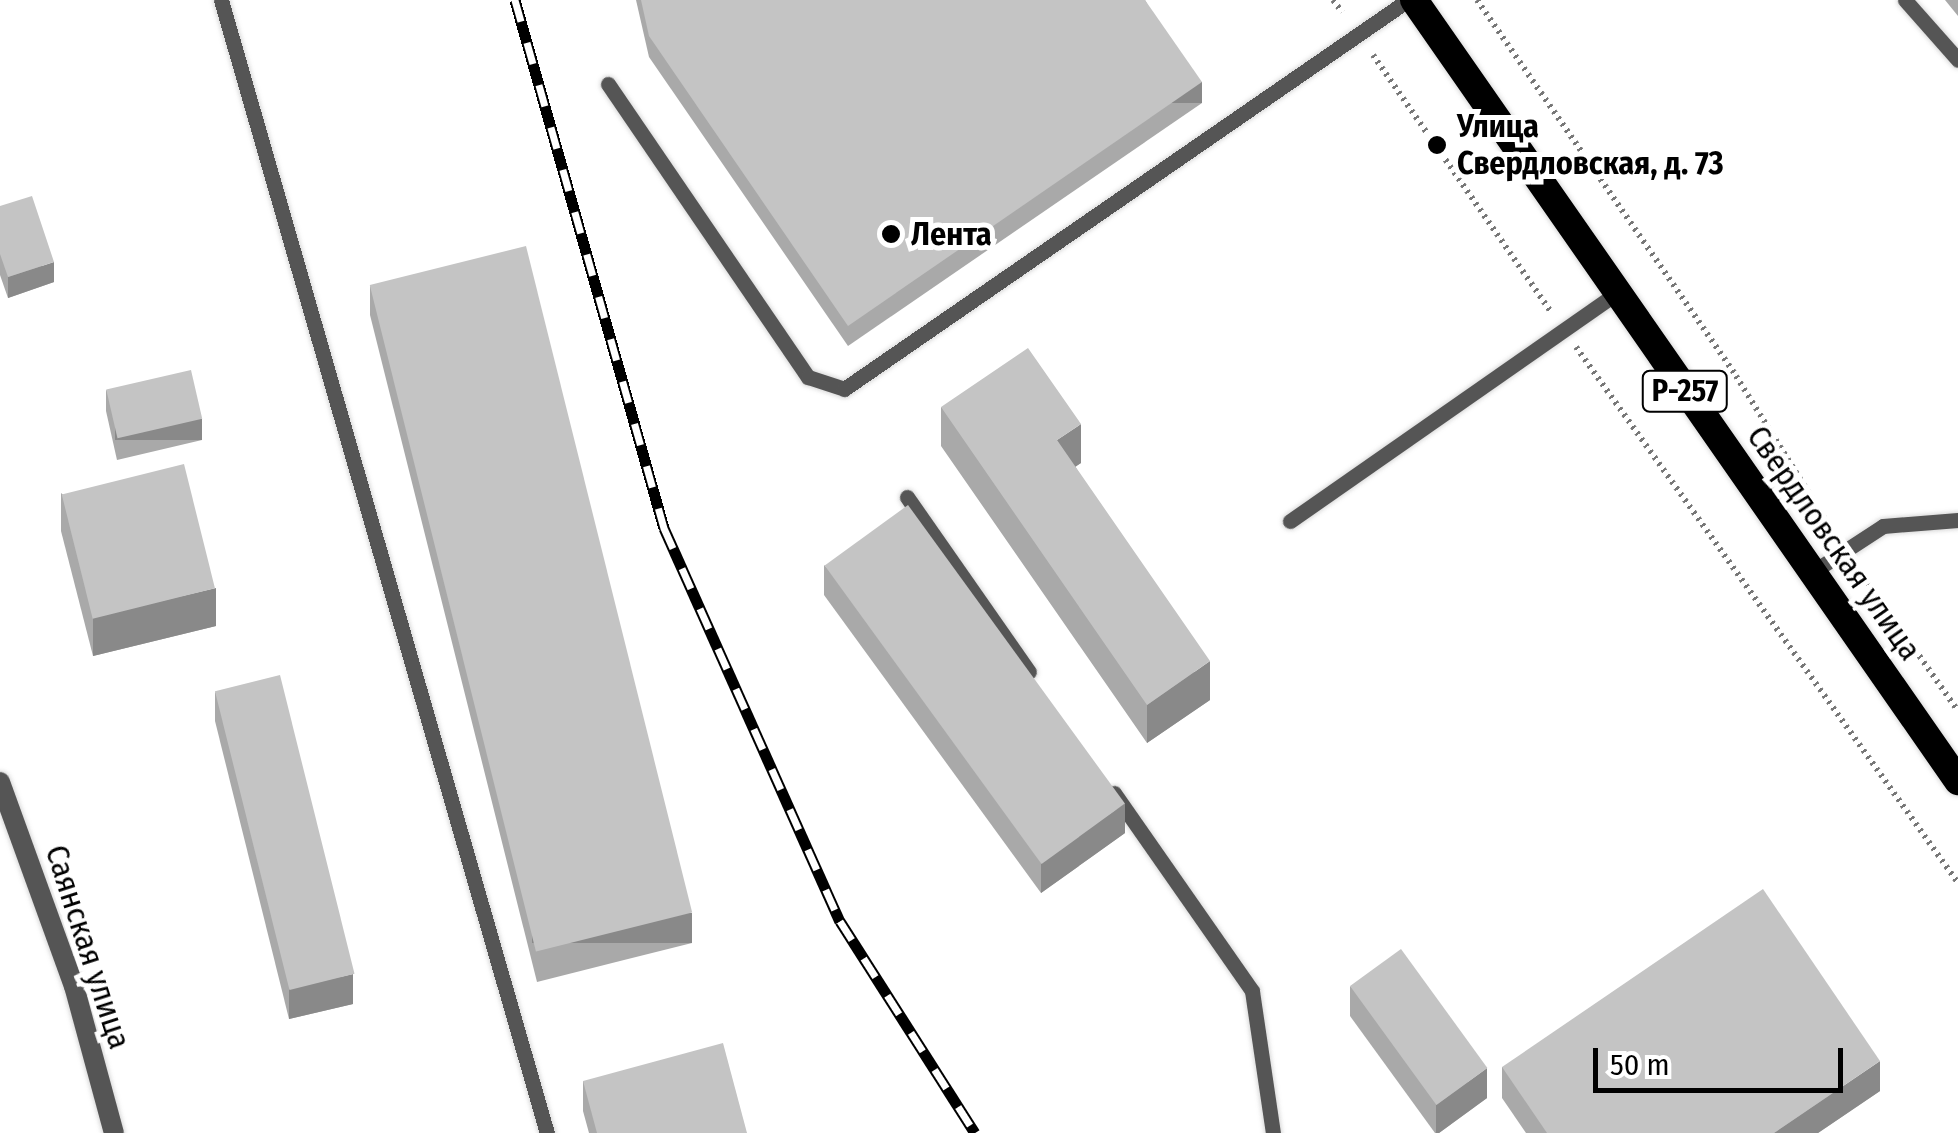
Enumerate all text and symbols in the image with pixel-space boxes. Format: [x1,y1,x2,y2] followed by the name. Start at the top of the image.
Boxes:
[1457,108,1724,183] place label: Улица Свердловская, д. 73
[1426,134,1448,156] marker: Улица Свердловская, д. 73
[911,215,992,253] place label: Лента
[880,223,902,245] marker: Лента
[1640,366,1730,416] road number: Р-257
[1739,418,1929,668] street label: Свердловская улица
[37,840,139,1054] street label: Саянская улица
[1598,1028,1848,1090] scale bar
[1610,1047,1670,1083] text: 50 m

